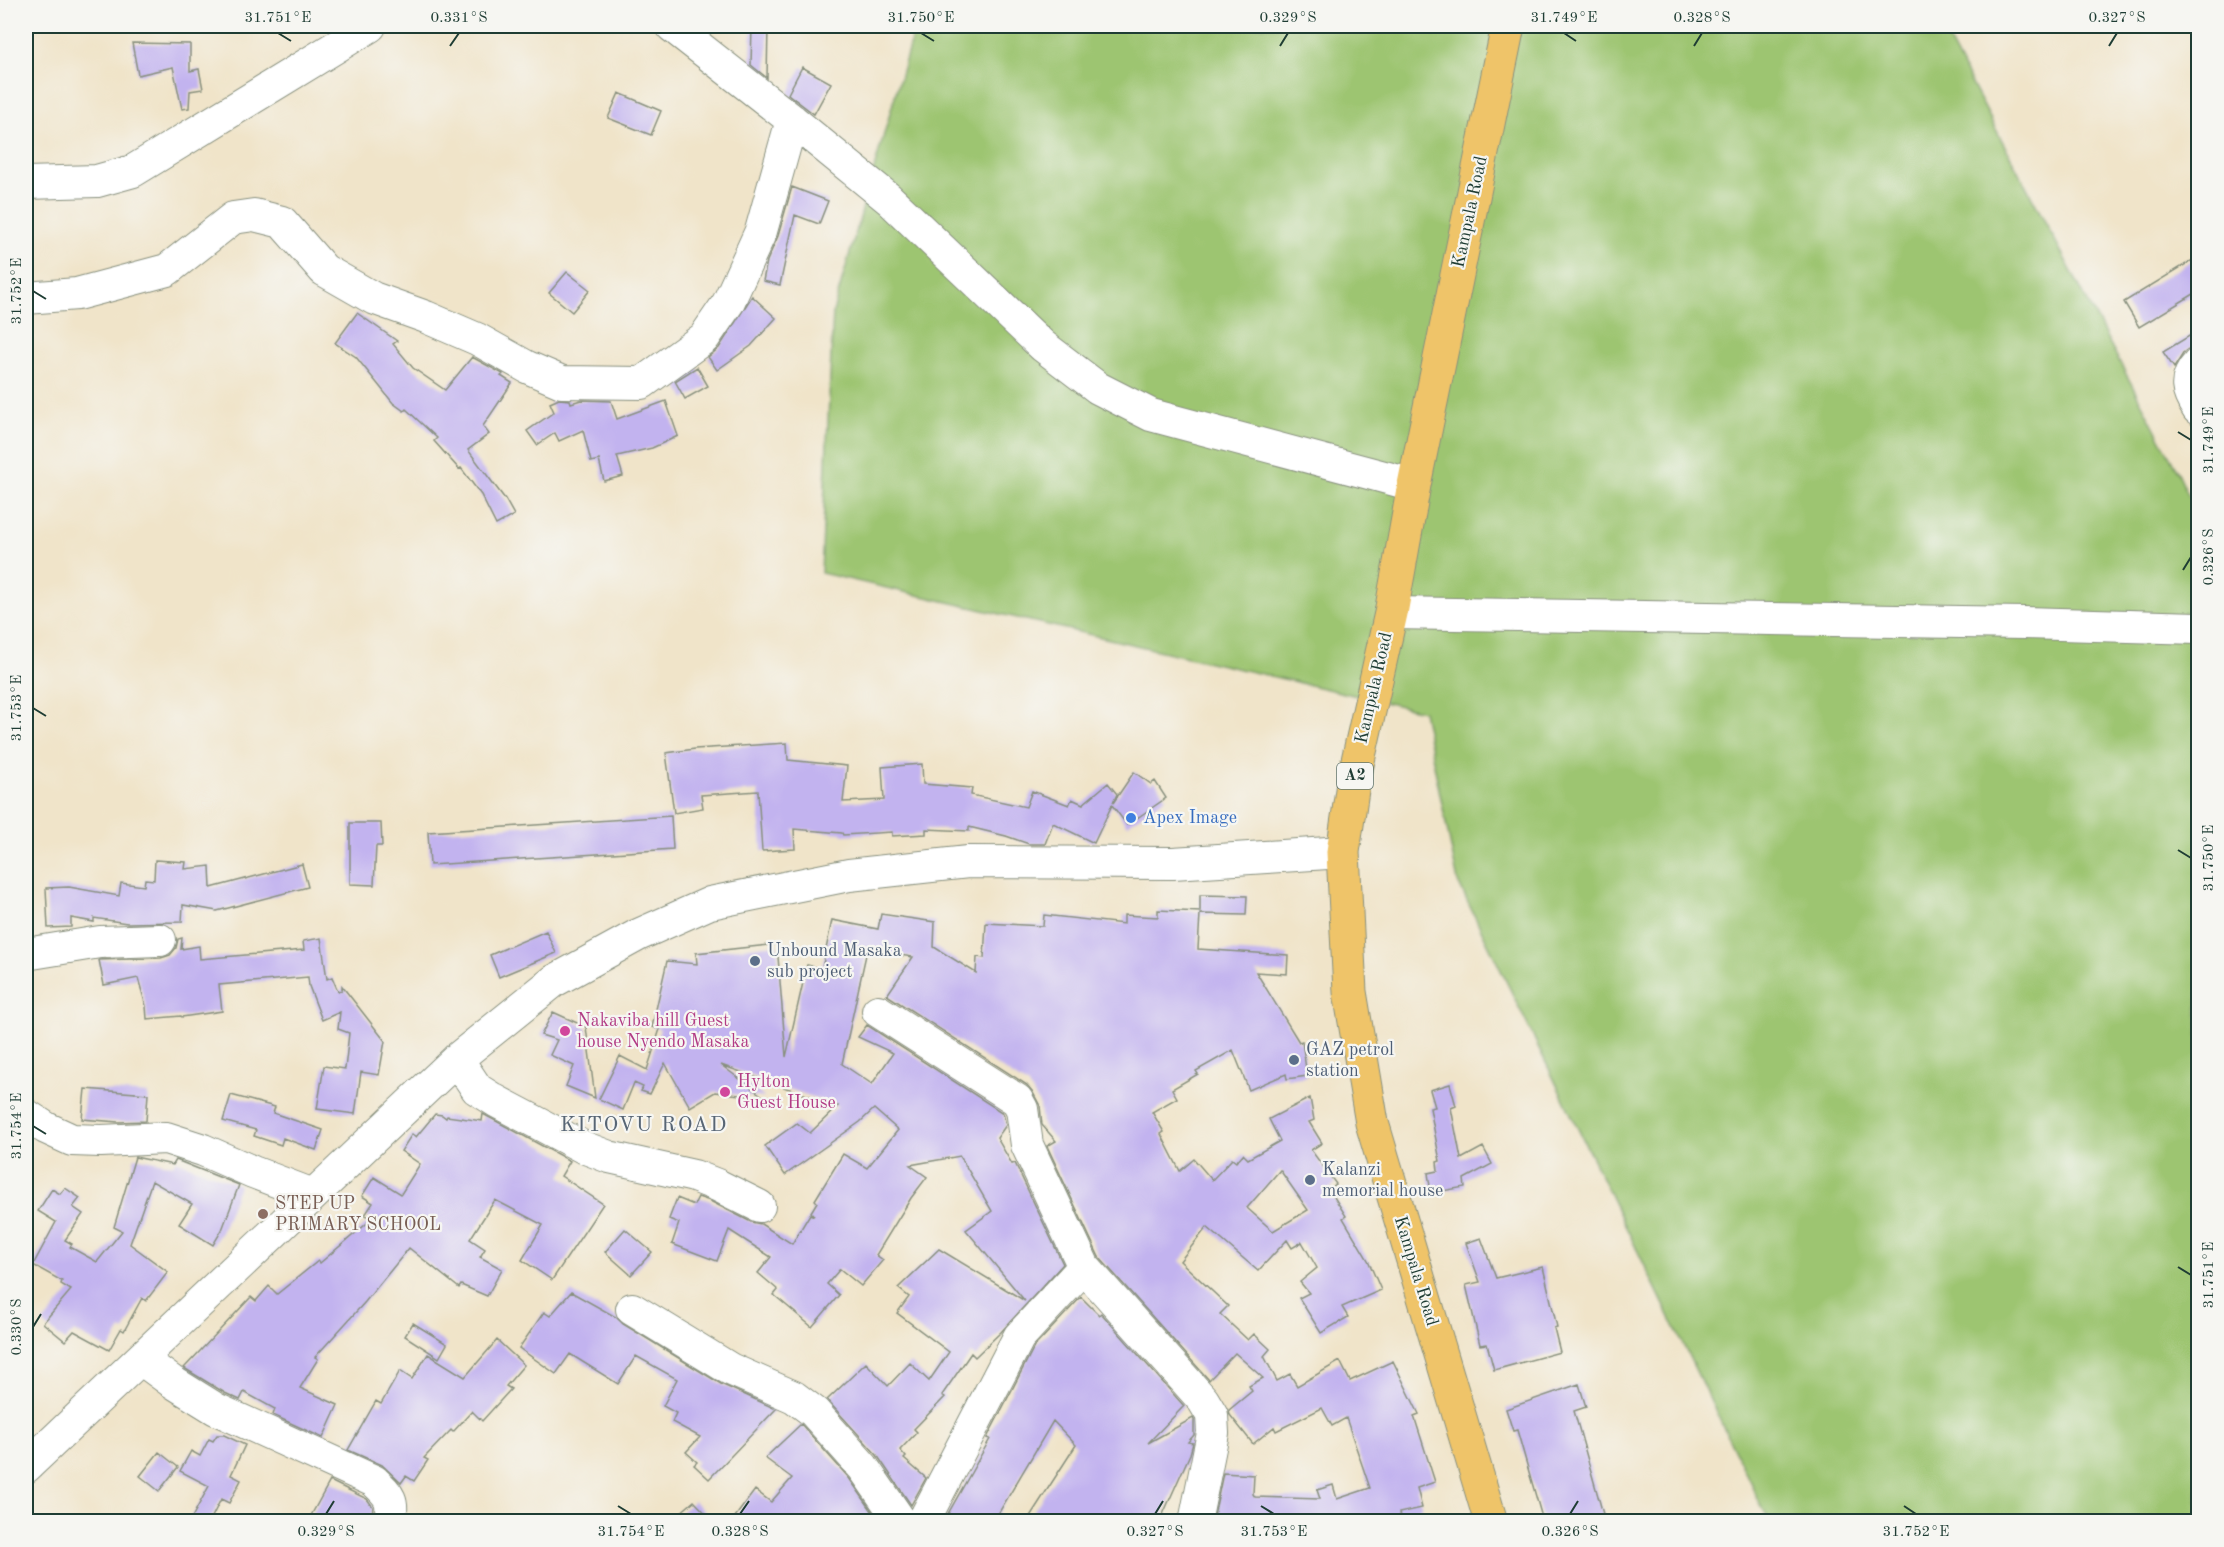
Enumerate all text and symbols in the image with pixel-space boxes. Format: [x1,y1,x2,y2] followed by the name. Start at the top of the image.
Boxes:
[245,11,311,26] text: 31.751°E
[430,11,488,26] text: 0.331°S
[888,11,954,26] text: 31.750°E
[1259,11,1317,26] text: 0.329°S
[1531,11,1597,26] text: 31.749°E
[1673,11,1731,26] text: 0.328°S
[2088,11,2146,26] text: 0.327°S
[1449,154,1491,270] street label: Kampala Road
[10,258,25,324] text: 31.752°E
[2202,407,2217,473] text: 31.749°E
[2202,528,2217,586] text: 0.326°S
[1352,630,1396,746] street label: Kampala Road
[10,675,25,741] text: 31.753°E
[1337,763,1373,789] road number: A2
[1143,809,1237,827] place label: Apex Image
[1124,811,1138,825] marker: Apex Image
[2202,825,2217,891] text: 31.750°E
[767,942,902,981] place label: Unbound Masaka sub project
[748,954,762,968] marker: Unbound Masaka sub project
[577,1012,749,1051] place label: Nakaviba hill Guest house Nyendo Masaka
[558,1024,572,1038] marker: Nakaviba hill Guest house Nyendo Masaka
[1306,1041,1394,1080] place label: GAZ petrol station
[1287,1053,1301,1067] marker: GAZ petrol station
[737,1073,836,1112] place label: Hylton Guest House
[718,1085,732,1099] marker: Hylton Guest House
[10,1093,25,1159] text: 31.754°E
[560,1115,728,1136] district label: KITOVU ROAD
[1322,1161,1443,1200] place label: Kalanzi memorial house
[1303,1173,1317,1187] marker: Kalanzi memorial house
[275,1195,441,1234] place label: STEP UP PRIMARY SCHOOL
[256,1207,270,1221] marker: STEP UP PRIMARY SCHOOL
[1391,1214,1441,1328] street label: Kampala Road
[2202,1242,2217,1308] text: 31.751°E
[10,1298,25,1356] text: 0.330°S
[297,1525,355,1540] text: 0.329°S
[598,1525,664,1540] text: 31.754°E
[711,1525,769,1540] text: 0.328°S
[1126,1525,1184,1540] text: 0.327°S
[1241,1525,1307,1540] text: 31.753°E
[1541,1525,1599,1540] text: 0.326°S
[1883,1525,1949,1540] text: 31.752°E

